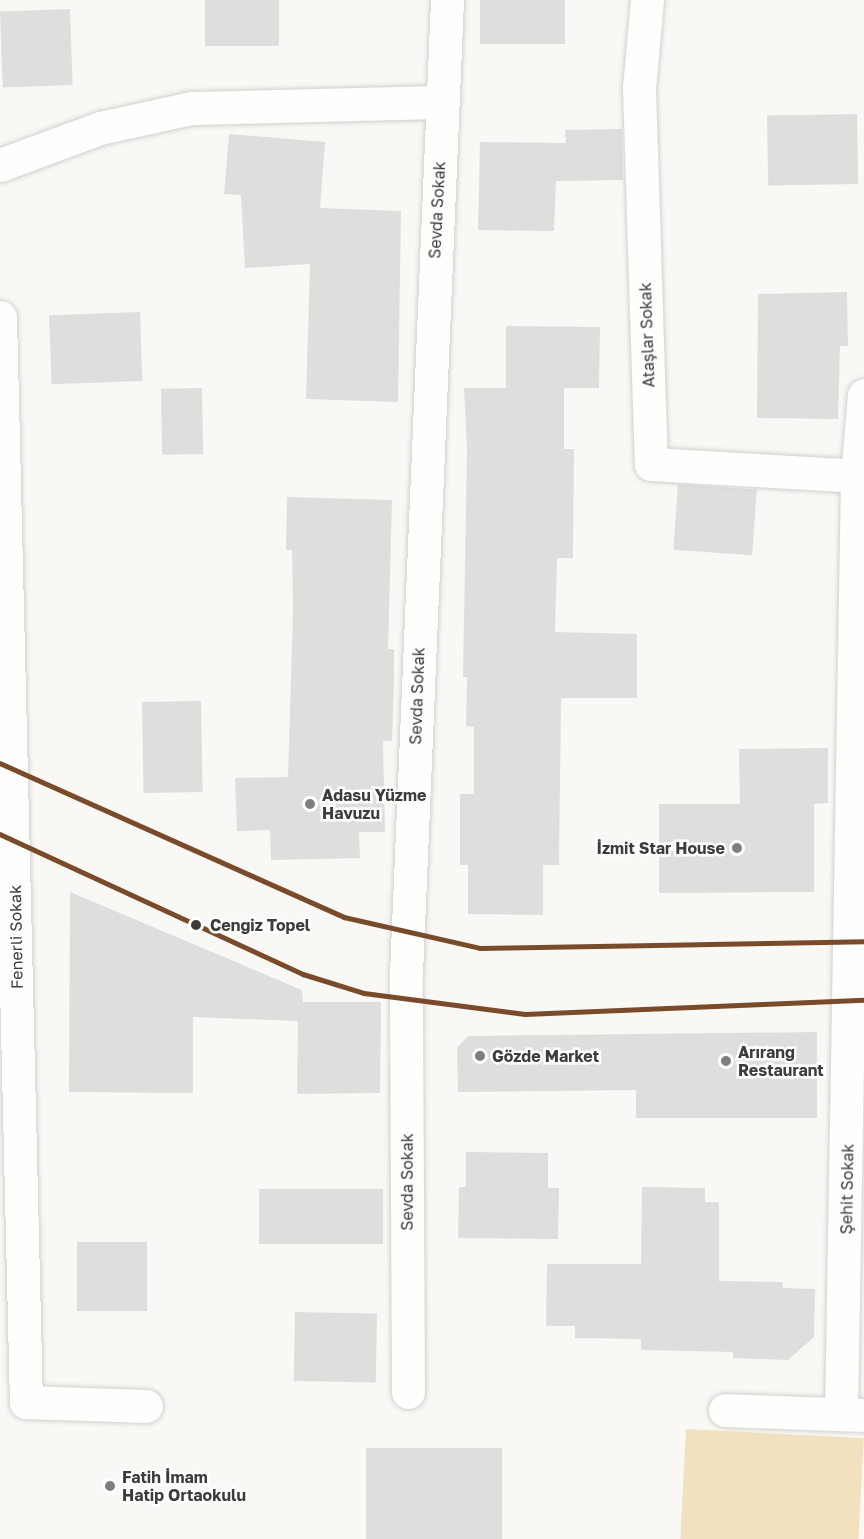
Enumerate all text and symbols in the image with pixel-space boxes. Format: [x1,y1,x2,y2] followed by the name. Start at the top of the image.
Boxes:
[425,161,449,259] street label: Sevda Sokak
[636,282,658,388] street label: Ataşlar Sokak
[406,647,428,745] street label: Sevda Sokak
[322,785,426,823] place label: Adasu Yüzme Havuzu
[303,797,317,811] marker: Adasu Yüzme Havuzu
[596,838,725,858] place label: İzmit Star House
[730,841,744,855] marker: İzmit Star House
[5,885,27,989] street label: Fenerli Sokak
[210,915,310,935] place label: Cengiz Topel
[187,916,205,934] marker: Cengiz Topel
[738,1042,824,1080] place label: Arırang Restaurant
[492,1046,599,1066] place label: Gözde Market
[473,1049,487,1063] marker: Gözde Market
[719,1054,733,1068] marker: Arırang Restaurant
[397,1133,417,1231] street label: Sevda Sokak
[837,1143,857,1235] street label: Şehit Sokak
[122,1467,246,1505] place label: Fatih İmam Hatip Ortaokulu
[103,1479,117,1493] marker: Fatih İmam Hatip Ortaokulu

